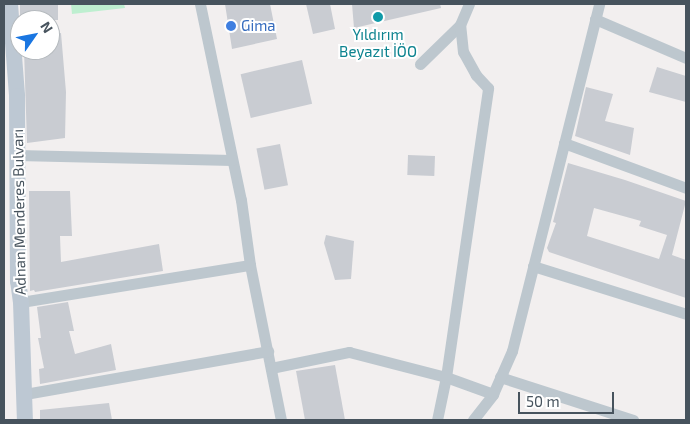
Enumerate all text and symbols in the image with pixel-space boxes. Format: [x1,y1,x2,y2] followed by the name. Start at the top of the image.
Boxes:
[10,10,60,60] north arrow
[372,11,384,23] marker: Yıldırım Beyazıt İÖO
[241,17,276,35] place label: Gima
[37,18,57,36] text: N
[225,20,237,32] marker: Gima
[339,25,417,60] place label: Yıldırım Beyazıt İÖO
[9,129,29,295] street label: Adnan Menderes Bulvarı
[520,382,616,414] scale bar
[526,392,560,410] text: 50 m

